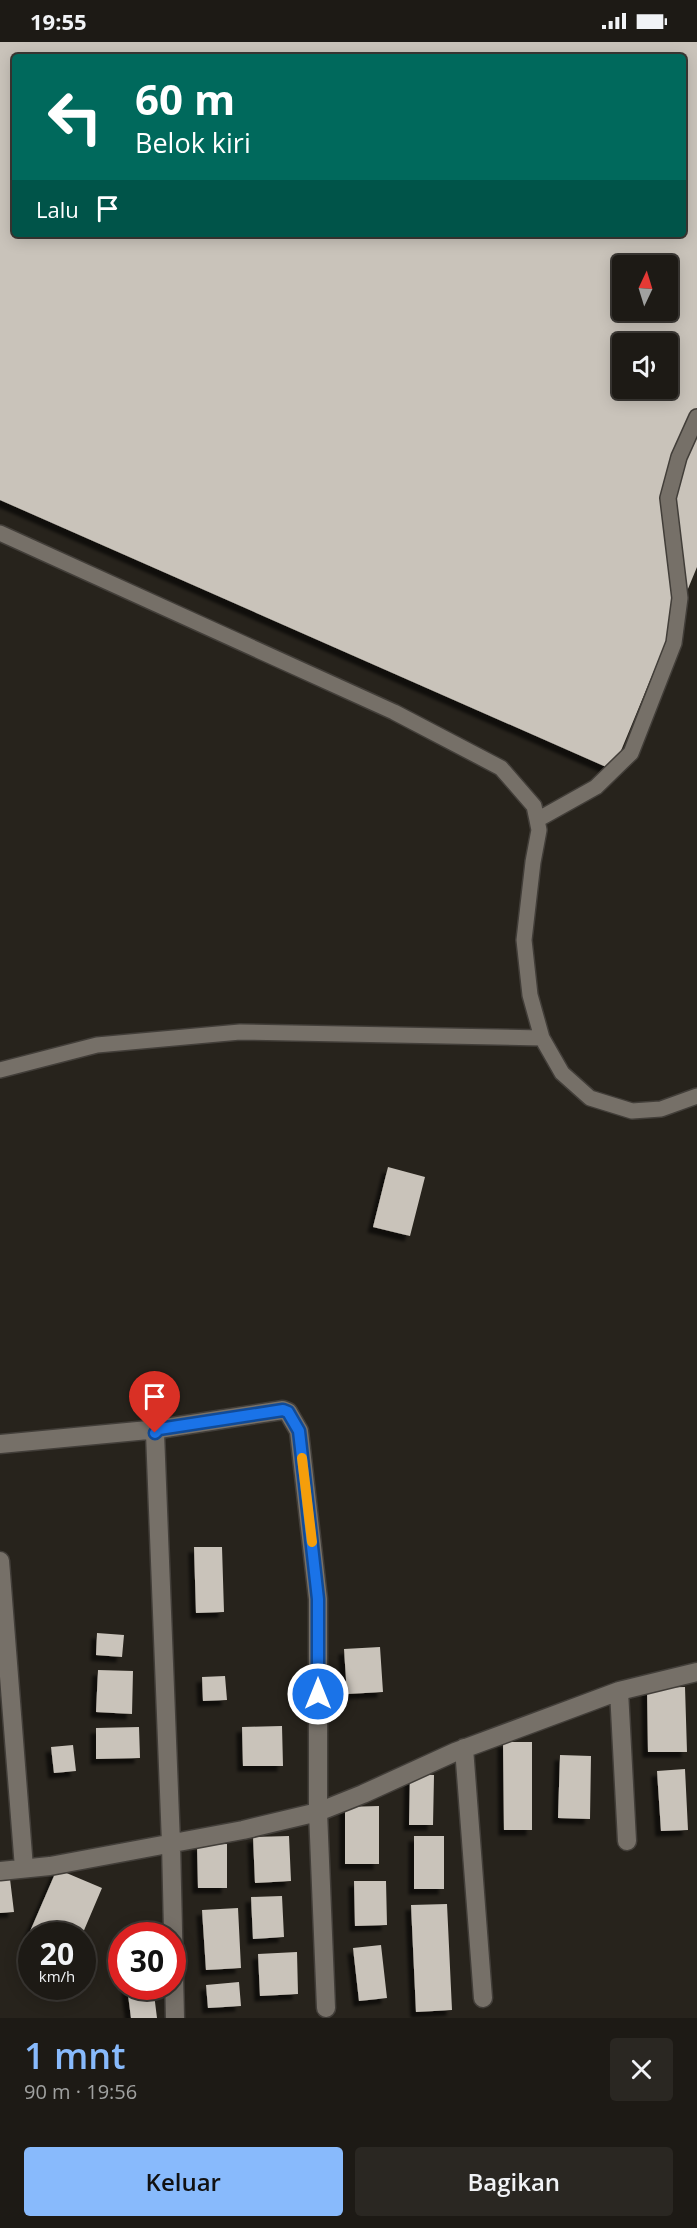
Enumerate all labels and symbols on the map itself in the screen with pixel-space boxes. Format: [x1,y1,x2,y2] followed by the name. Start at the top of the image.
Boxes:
[612,255,678,321] north arrow
[129,1371,180,1433] pin
[286,1662,350,1726] position arrow
[108,1922,186,2000] speed limit sign: 30

